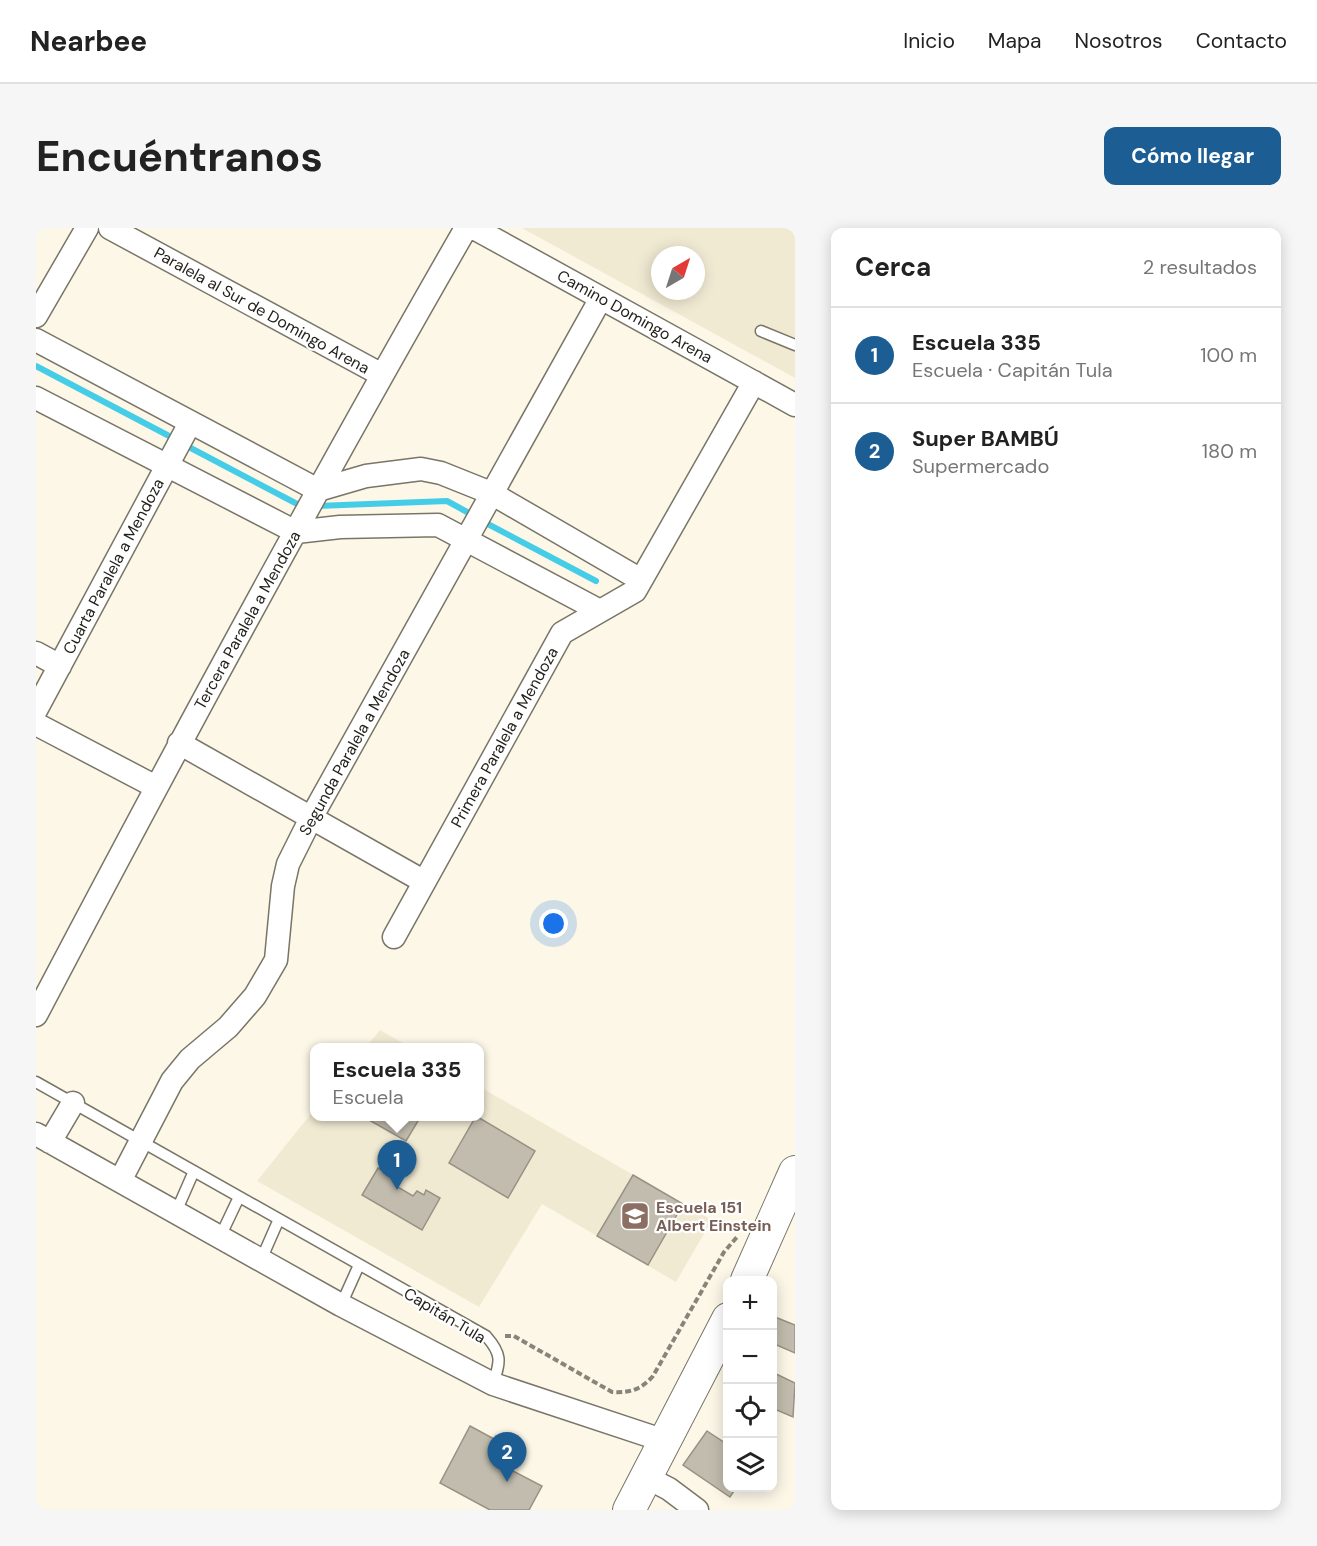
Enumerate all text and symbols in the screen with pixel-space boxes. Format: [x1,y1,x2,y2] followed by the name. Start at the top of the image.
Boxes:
[30,23,147,60] text: Nearbee
[903,27,955,55] text: Inicio
[988,27,1042,55] text: Mapa
[1075,27,1163,55] text: Nosotros
[1196,27,1287,55] text: Contacto
[1104,127,1281,185] button: Cómo llegar
[36,129,323,184] text: Encuéntranos
[150,242,373,379] street label: Paralela al Sur de Domingo Arena
[651,246,705,300] north arrow
[855,250,931,284] text: Cerca
[1143,254,1257,280] text: 2 resultados
[553,265,716,368] street label: Camino Domingo Arena
[912,328,1041,357] text: Escuela 335
[871,342,878,368] text: 1
[1200,342,1257,368] text: 100 m
[912,357,1113,383] text: Escuela · Capitán Tula
[912,424,1059,453] text: Super BAMBÚ
[869,438,880,464] text: 2
[1202,438,1257,464] text: 180 m
[912,453,1049,479] text: Supermercado
[58,475,169,658] street label: Cuarta Paralela a Mendoza
[190,527,305,713] street label: Tercera Paralela a Mendoza
[446,643,563,831] street label: Primera Paralela a Mendoza
[294,645,415,839] street label: Segunda Paralela a Mendoza
[539,909,568,938] your location
[310,1043,484,1121] popup
[333,1055,461,1084] text: Escuela 335
[333,1084,404,1110] text: Escuela
[378,1140,416,1190] pin: 1
[656,1197,771,1236] place label: Escuela 151 Albert Einstein
[619,1200,651,1232] school or university icon: Escuela 151 Albert Einstein
[723,1276,777,1492] map controls
[723,1276,777,1330] button: +
[400,1283,490,1348] street label: Capitán Tula
[723,1330,777,1384] button: −
[723,1384,777,1438] button: locate
[488,1432,526,1482] pin: 2
[723,1438,777,1492] button: layers

